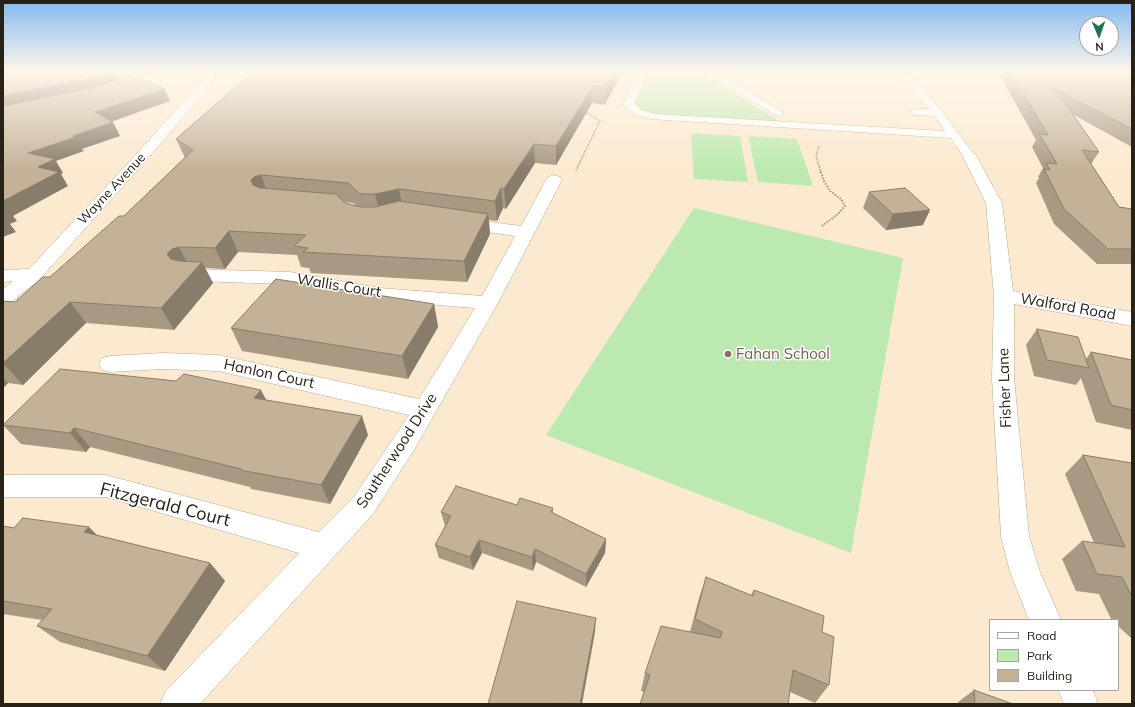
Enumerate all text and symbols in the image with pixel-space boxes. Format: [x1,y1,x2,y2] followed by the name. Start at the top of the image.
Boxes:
[1079,16,1119,56] north arrow
[1095,40,1104,54] text: N
[75,150,149,228] street label: Wayne Avenue
[296,270,382,302] street label: Wallis Court
[1019,290,1117,324] street label: Walford Road
[736,345,830,363] place label: Fahan School
[995,348,1015,428] street label: Fisher Lane
[723,349,733,359] marker: Fahan School
[222,356,316,392] street label: Hanlon Court
[353,390,441,512] street label: Southerwood Drive
[98,478,232,532] street label: Fitzgerald Court
[989,619,1119,691] legend
[1027,628,1056,643] text: Road
[1027,648,1052,663] text: Park
[1027,668,1072,683] text: Building

